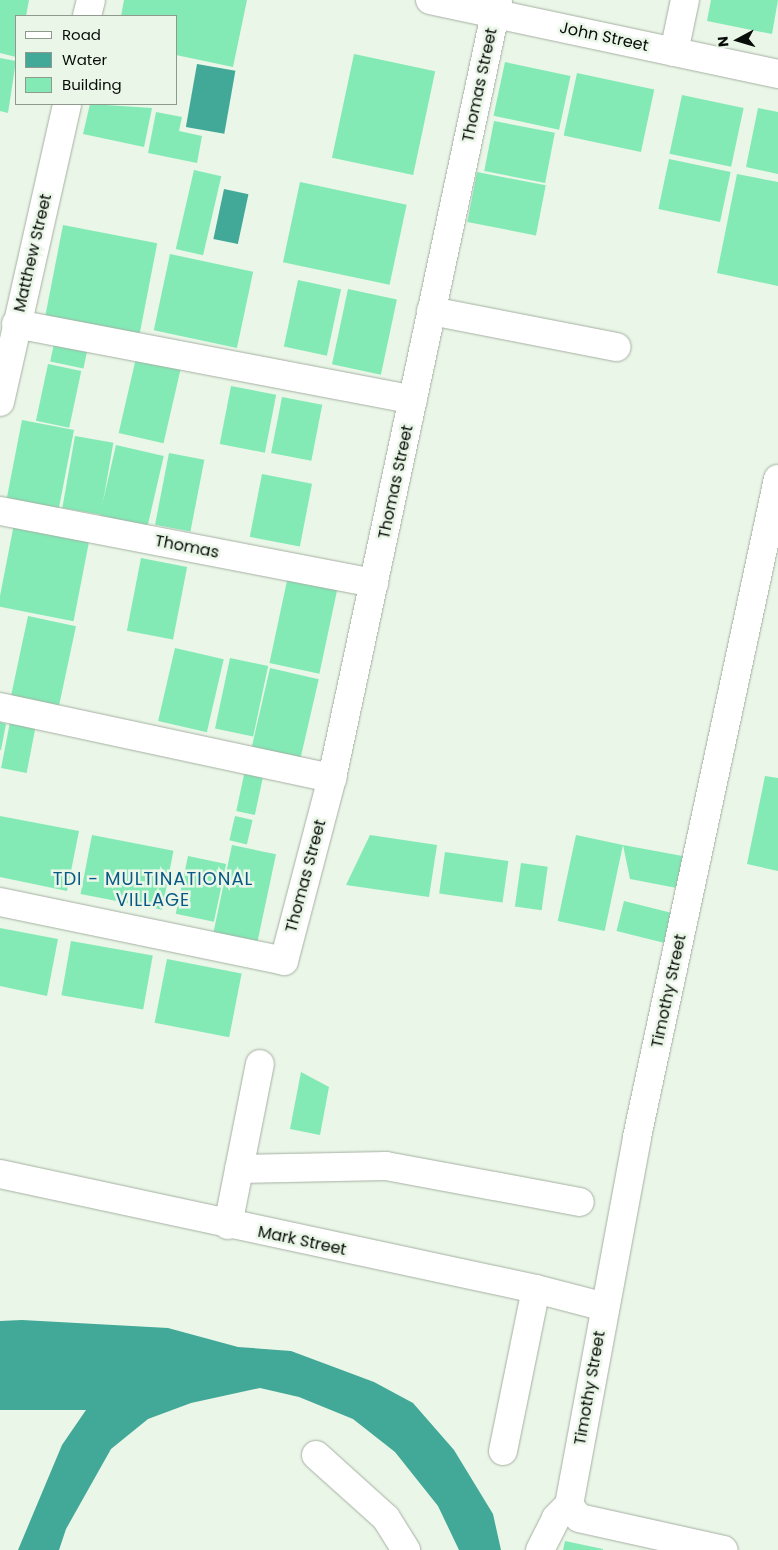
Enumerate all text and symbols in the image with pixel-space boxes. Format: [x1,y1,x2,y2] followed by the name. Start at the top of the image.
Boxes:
[15,15,178,105] legend
[713,15,763,65] north arrow
[558,18,650,56] street label: John Street
[62,24,101,45] text: Road
[459,26,501,144] street label: Thomas Street
[713,35,734,48] text: N
[62,49,107,70] text: Water
[62,74,122,95] text: Building
[10,192,56,314] street label: Matthew Street
[375,423,417,541] street label: Thomas Street
[153,531,221,563] street label: Thomas
[282,818,330,934] street label: Thomas Street
[50,869,256,912] district label: TDI - MULTINATIONAL VILLAGE
[648,933,690,1049] street label: Timothy Street
[256,1222,348,1260] street label: Mark Street
[571,1329,609,1447] street label: Timothy Street

